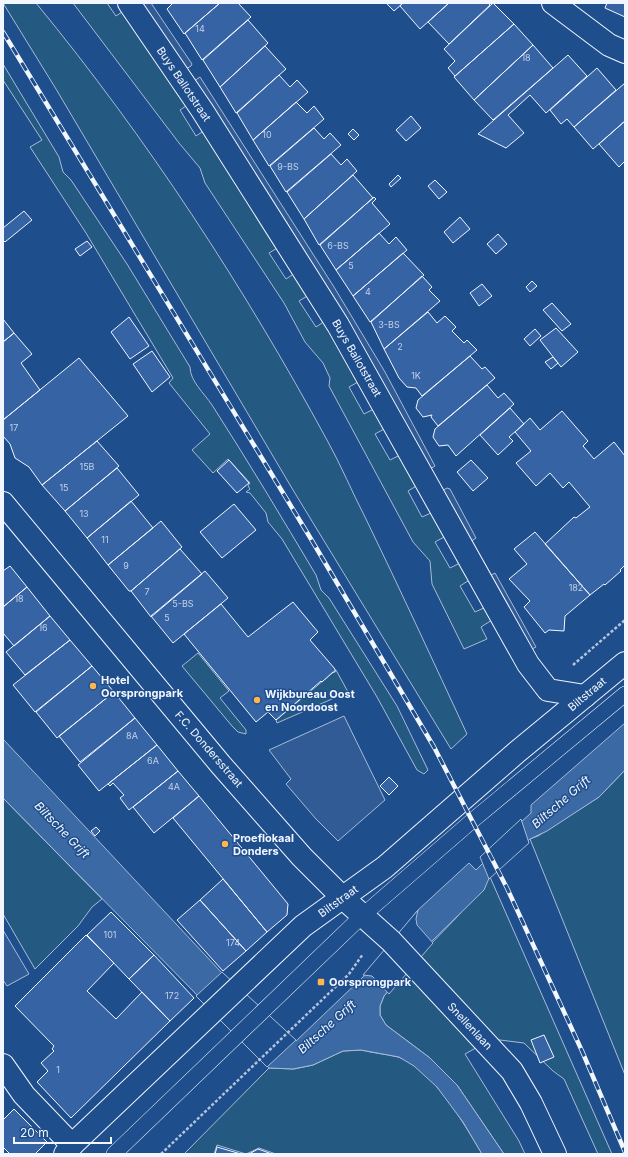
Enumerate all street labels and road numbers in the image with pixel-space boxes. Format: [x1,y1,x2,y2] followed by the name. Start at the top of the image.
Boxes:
[154,44,214,124] street label: Buys Ballotstraat
[329,317,385,400] street label: Buys Ballotstraat
[565,674,609,714] street label: Biltstraat
[172,708,246,790] street label: F.C. Dondersstraat
[315,882,361,920] street label: Biltstraat
[445,999,495,1053] street label: Snellenlaan

